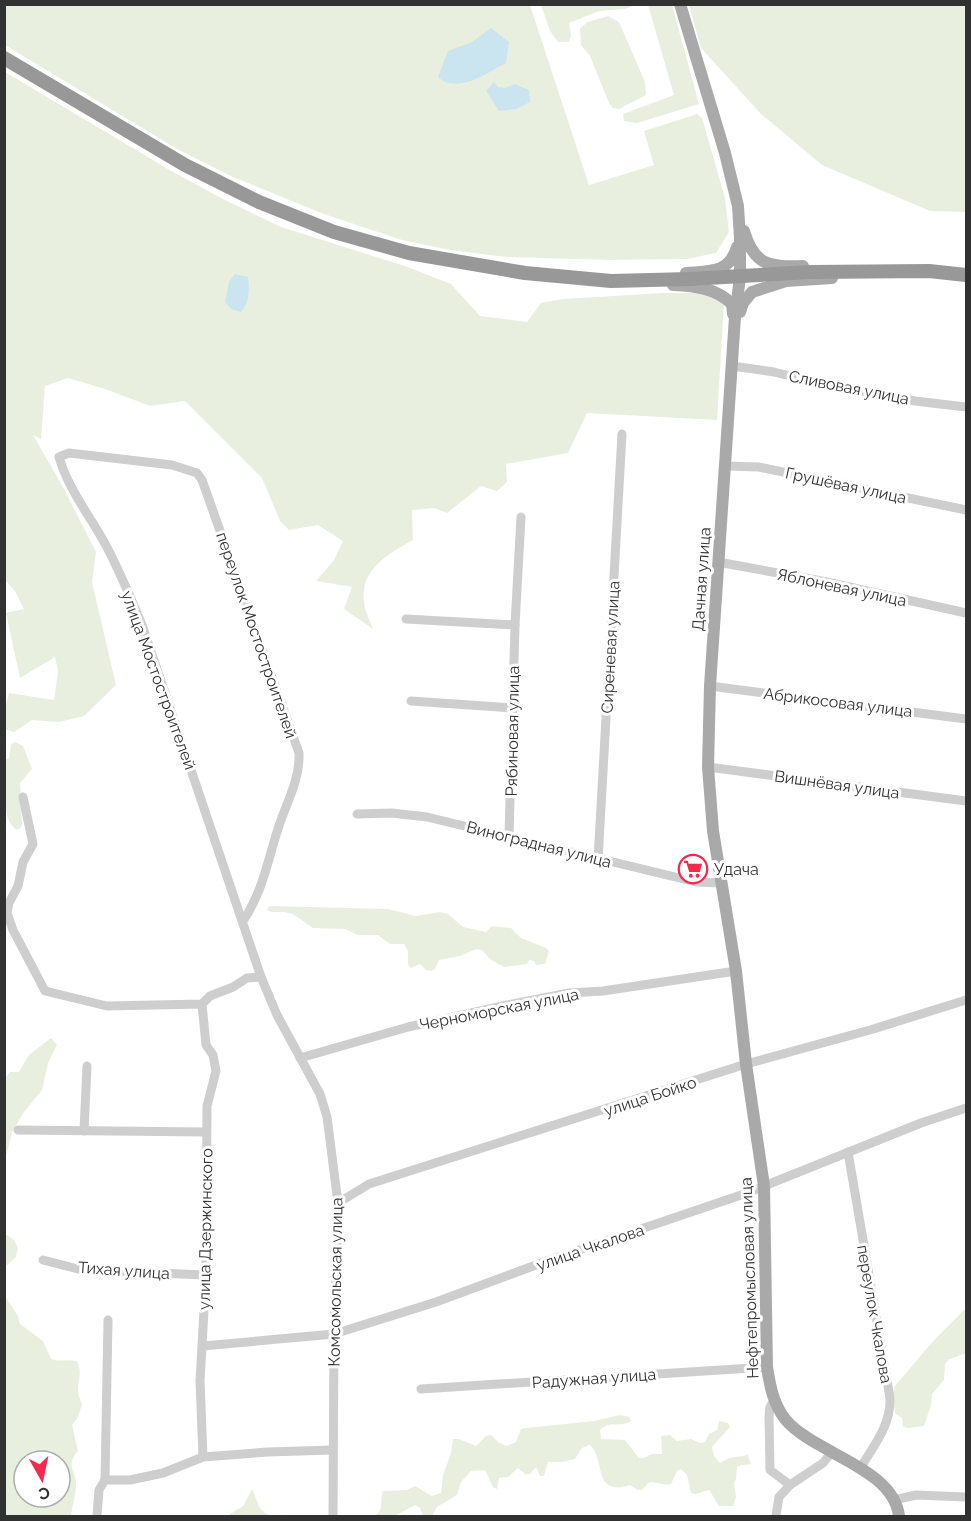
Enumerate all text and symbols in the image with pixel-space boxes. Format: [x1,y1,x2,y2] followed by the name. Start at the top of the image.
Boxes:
[787,367,911,408] street label: Сливовая улица
[784,463,908,508] street label: Грушёвая улица
[688,526,715,632] street label: Дачная улица
[212,530,301,741] street label: переулок Мостостроителей
[775,565,908,610] street label: Яблоневая улица
[598,580,623,714] street label: Сиреневая улица
[117,588,200,772] street label: улица Мостостроителей
[502,666,523,797] street label: Рябиновая улица
[762,684,913,721] street label: Абрикосовая улица
[773,766,901,803] street label: Вишнёвая улица
[464,817,613,872] street label: Виноградная улица
[677,853,709,885] supermarket icon: Удача
[714,860,759,879] place label: Удача
[418,985,580,1034] street label: Черноморская улица
[601,1073,699,1120] street label: улица Бойко
[195,1148,216,1310] street label: улица Дзержинского
[736,1177,763,1379] street label: Нефтепромысловая улица
[325,1197,346,1367] street label: Комсомольская улица
[534,1220,646,1275] street label: улица Чкалова
[853,1243,896,1385] street label: переулок Чкалова
[78,1258,170,1283] street label: Тихая улица
[531,1365,657,1392] street label: Радужная улица
[12,1449,72,1509] north arrow
[37,1483,51,1504] text: С

